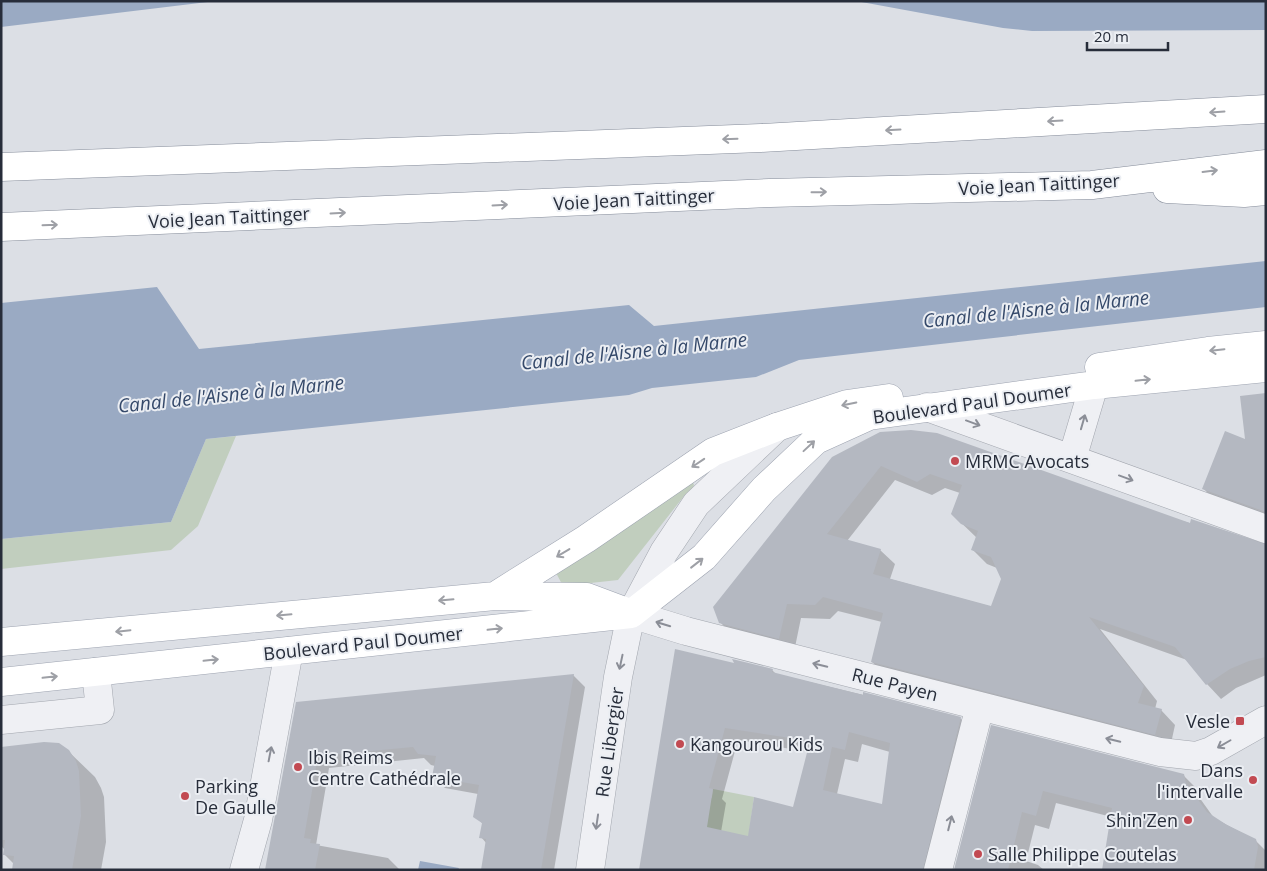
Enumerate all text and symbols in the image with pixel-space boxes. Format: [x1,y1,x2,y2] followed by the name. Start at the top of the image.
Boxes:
[1087,20,1168,52] scale bar
[1094,26,1129,46] text: 20 m
[1209,108,1225,117] one-way arrow
[1047,117,1063,126] one-way arrow
[885,126,901,135] one-way arrow
[723,134,739,144] one-way arrow
[1201,166,1217,176] one-way arrow
[958,168,1121,200] street label: Voie Jean Taittinger
[553,183,716,215] street label: Voie Jean Taittinger
[810,187,827,197] one-way arrow
[148,201,311,233] street label: Voie Jean Taittinger
[492,201,508,210] one-way arrow
[330,208,346,217] one-way arrow
[42,220,58,230] one-way arrow
[922,284,1150,334] water label: Canal de l'Aisne à la Marne
[520,326,748,376] water label: Canal de l'Aisne à la Marne
[1210,345,1226,355] one-way arrow
[117,369,345,419] water label: Canal de l'Aisne à la Marne
[1134,375,1150,385] one-way arrow
[871,377,1073,429] street label: Boulevard Paul Doumer
[841,400,857,409] one-way arrow
[1079,414,1089,430] one-way arrow
[965,419,981,429] one-way arrow
[803,440,816,452] one-way arrow
[965,449,1089,473] place label: MRMC Avocats
[949,455,961,467] marker: MRMC Avocats
[691,458,705,468] one-way arrow
[1118,474,1133,483] one-way arrow
[557,549,571,559] one-way arrow
[690,557,703,568] one-way arrow
[438,595,454,605] one-way arrow
[277,610,293,620] one-way arrow
[655,618,671,628] one-way arrow
[262,621,465,665] street label: Boulevard Paul Doumer
[486,624,502,634] one-way arrow
[115,626,131,635] one-way arrow
[616,653,625,669] one-way arrow
[203,655,219,665] one-way arrow
[812,660,828,669] one-way arrow
[849,662,941,706] street label: Rue Payen
[41,672,57,682] one-way arrow
[589,685,629,799] street label: Rue Libergier
[1186,709,1230,733] place label: Vesle
[1234,715,1246,727] marker: Vesle
[690,732,823,756] place label: Kangourou Kids
[1106,735,1122,744] one-way arrow
[674,738,686,750] marker: Kangourou Kids
[1216,739,1231,749] one-way arrow
[308,745,461,790] place label: Ibis Reims Centre Cathédrale
[266,746,275,762] one-way arrow
[1157,758,1243,803] place label: Dans l'intervalle
[292,761,304,773] marker: Ibis Reims Centre Cathédrale
[195,774,276,819] place label: Parking De Gaulle
[1247,774,1259,786] marker: Dans l'intervalle
[179,790,191,802] marker: Parking De Gaulle
[1106,808,1178,832] place label: Shin'Zen
[592,814,602,830] one-way arrow
[1182,814,1194,826] marker: Shin'Zen
[946,815,956,831] one-way arrow
[988,842,1177,866] place label: Salle Philippe Coutelas
[972,848,984,860] marker: Salle Philippe Coutelas

